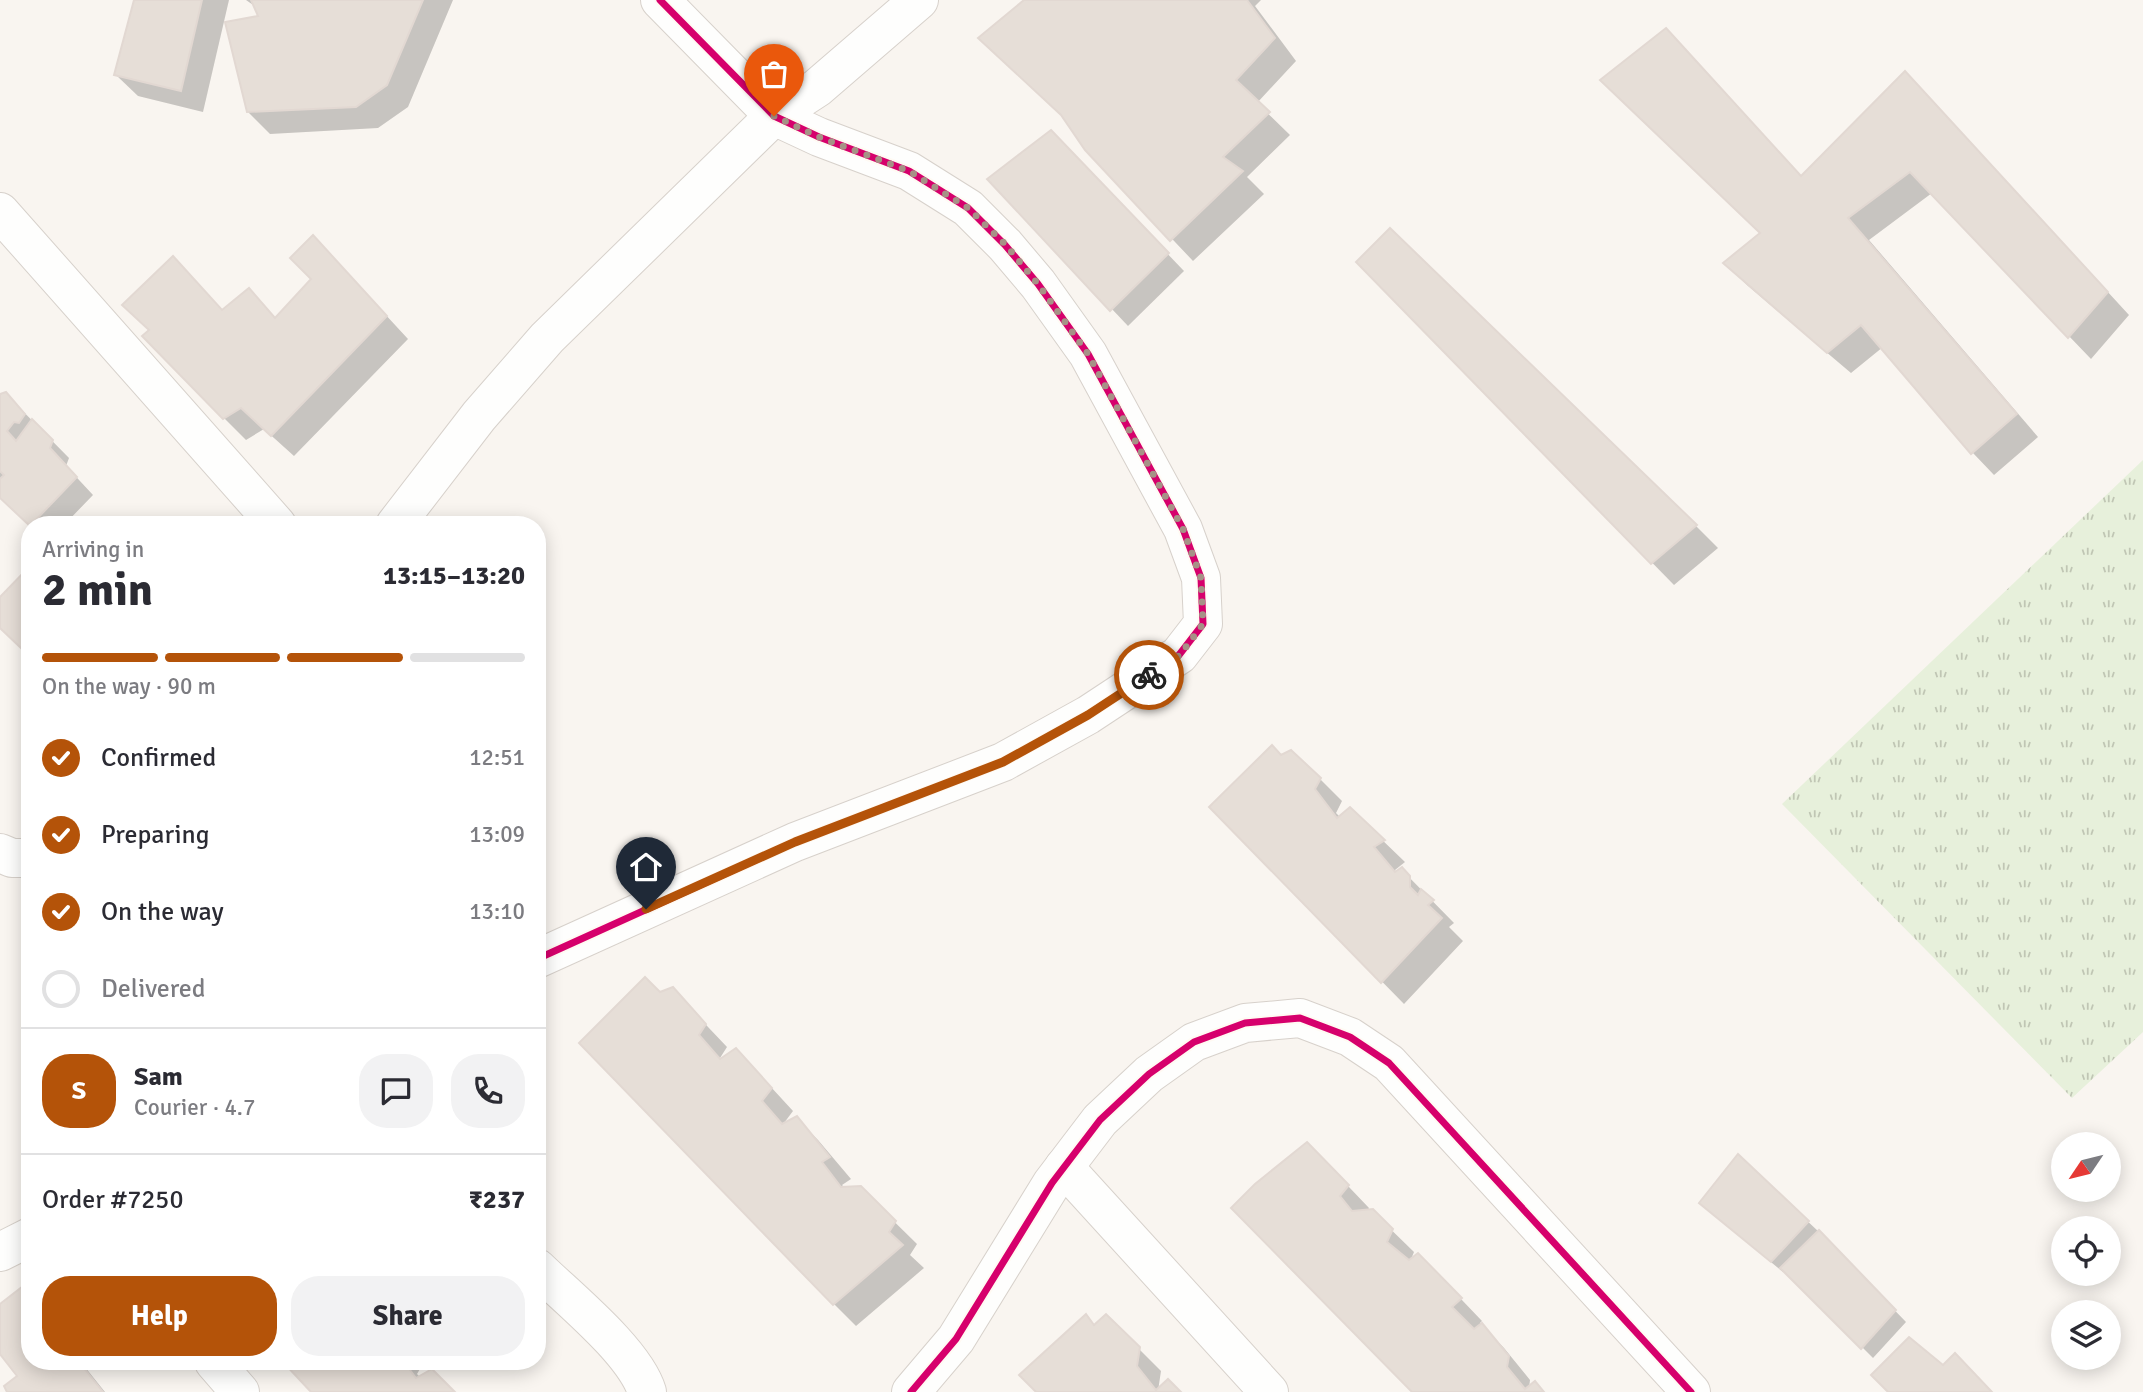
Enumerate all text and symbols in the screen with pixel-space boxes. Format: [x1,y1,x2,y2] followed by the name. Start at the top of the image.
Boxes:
[744,44,804,116] pin
[755,55,793,93] icon: bag
[42,535,144,564] text: Arriving in
[383,560,525,592] text: 13:15–13:20
[42,562,153,618] text: 2 min
[1114,640,1184,710] courier
[1130,656,1168,694] icon: bike
[42,672,216,701] text: On the way · 90 m
[42,739,80,777] icon: check
[101,742,216,774] text: Confirmed
[469,743,525,772] text: 12:51
[42,816,80,854] icon: check
[101,819,209,851] text: Preparing
[469,820,525,849] text: 13:09
[616,837,676,909] pin
[627,848,665,886] icon: home
[42,893,80,931] icon: check
[101,896,224,928] text: On the way
[469,897,525,926] text: 13:10
[101,973,206,1005] text: Delivered
[359,1054,433,1128] button: chat
[451,1054,525,1128] button: phone
[134,1061,183,1093] text: Sam
[72,1075,86,1107] text: S
[134,1093,255,1122] text: Courier · 4.7
[2051,1132,2121,1202] north arrow
[2051,1132,2121,1370] map controls
[42,1184,183,1216] text: Order #7250
[469,1184,525,1216] text: ₹237
[2051,1216,2121,1286] button: locate
[42,1276,277,1356] button: Help
[291,1276,525,1356] button: Share
[2051,1300,2121,1370] button: layers

